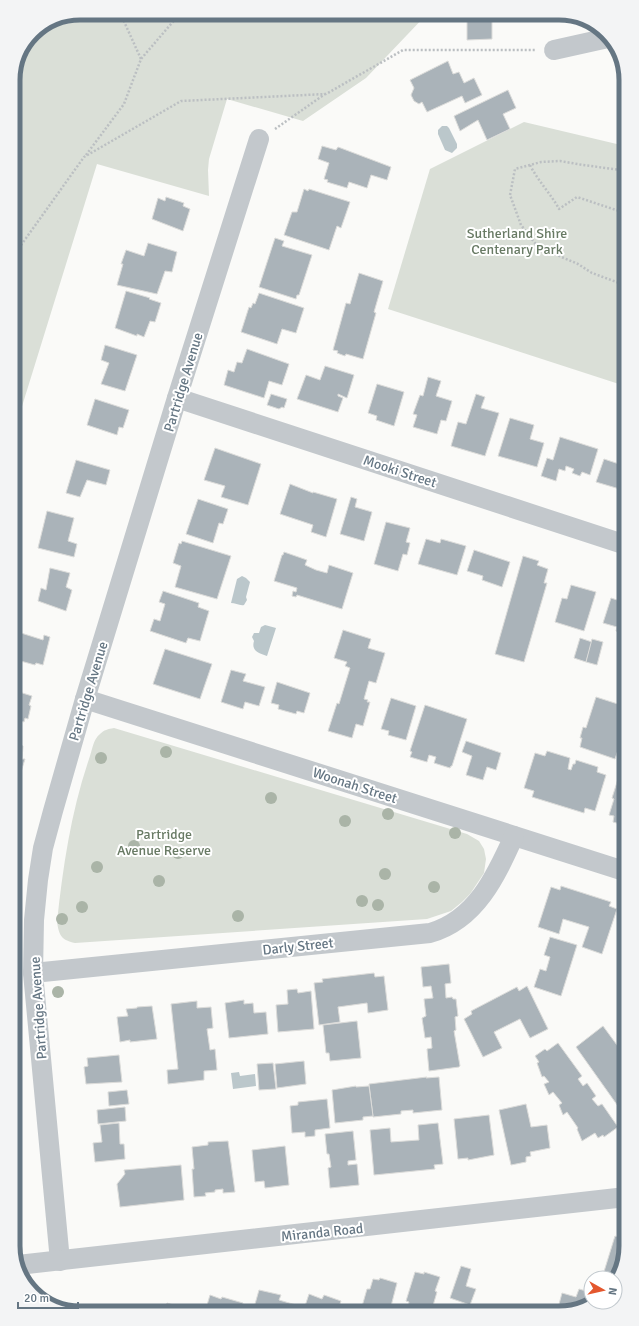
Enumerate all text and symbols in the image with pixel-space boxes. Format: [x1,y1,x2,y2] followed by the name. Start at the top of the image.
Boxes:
[467,225,567,258] park label: Sutherland Shire Centenary Park
[160,330,207,434] street label: Partridge Avenue
[361,452,439,491] street label: Mooki Street
[65,639,112,743] street label: Partridge Avenue
[310,764,399,807] street label: Woonah Street
[117,826,211,859] park label: Partridge Avenue Reserve
[262,934,334,959] street label: Darly Street
[26,956,51,1060] street label: Partridge Avenue
[280,1220,364,1245] street label: Miranda Road
[583,1270,623,1310] north arrow
[18,1284,78,1310] scale bar
[605,1287,619,1296] text: N
[24,1291,49,1306] text: 20 m

